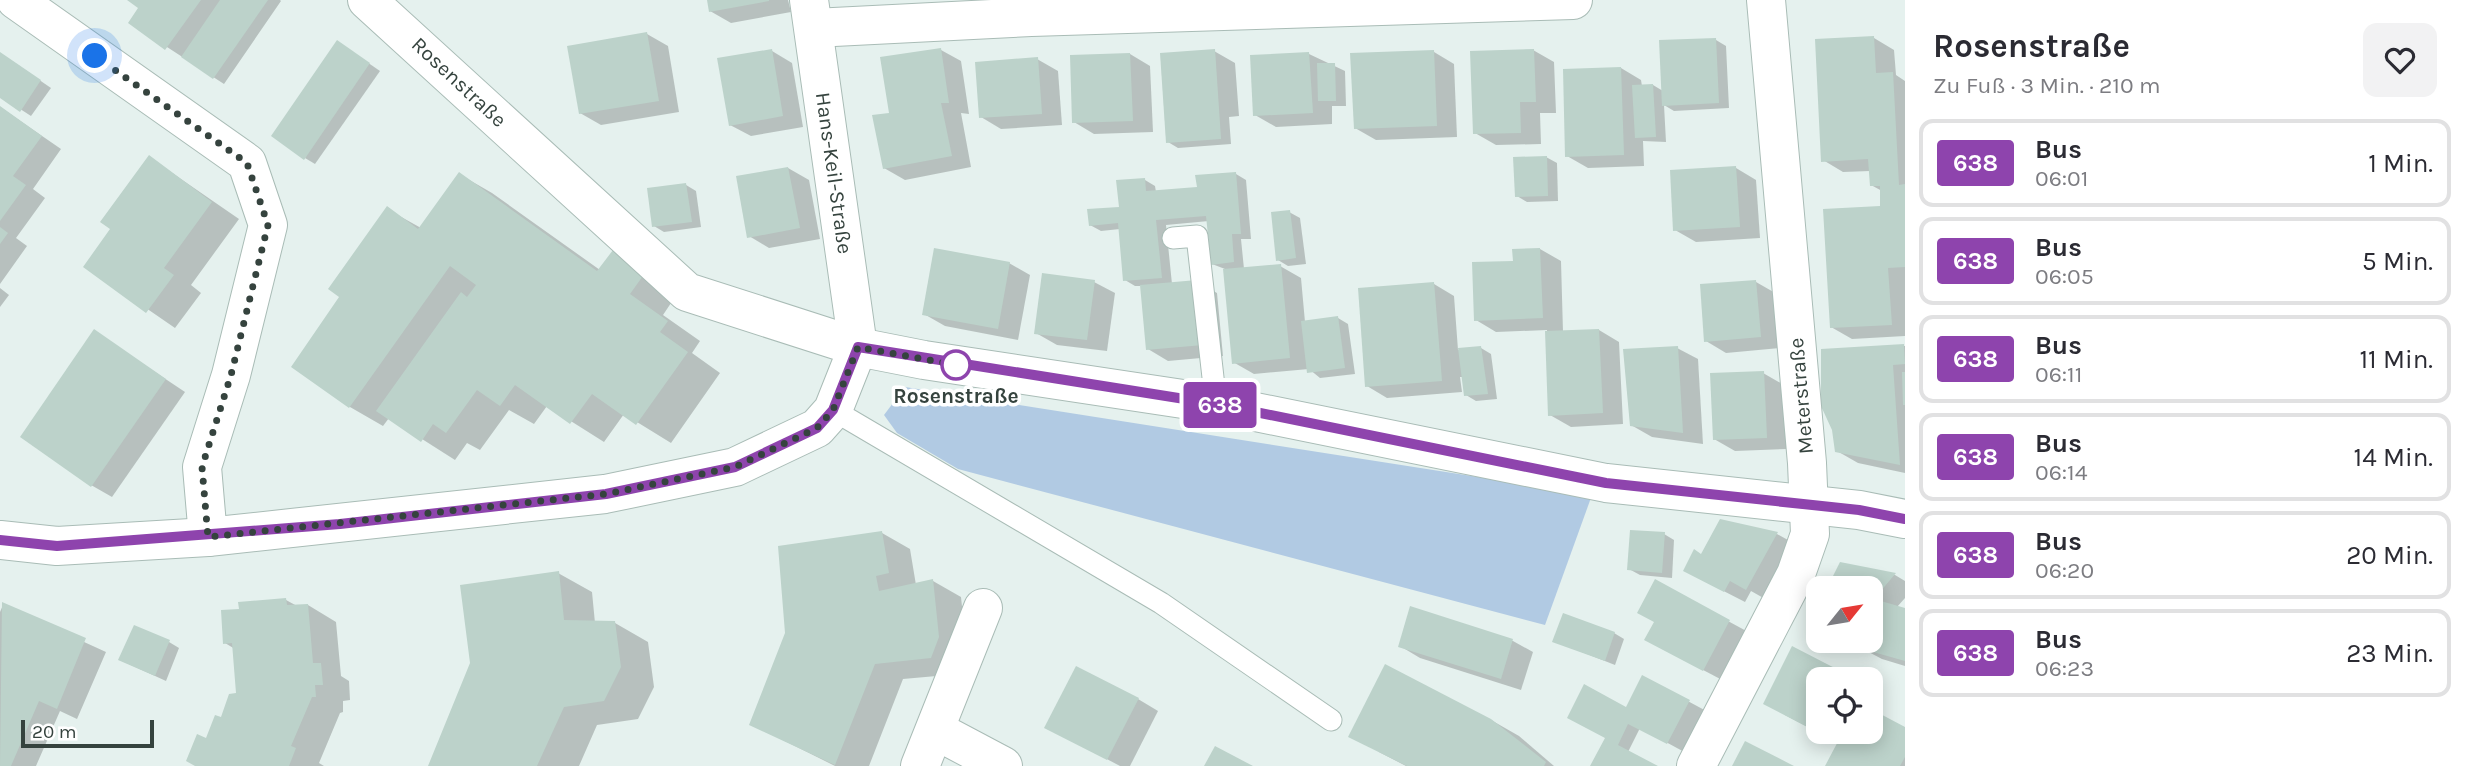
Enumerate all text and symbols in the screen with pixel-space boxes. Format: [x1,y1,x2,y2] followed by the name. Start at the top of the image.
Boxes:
[2363,23,2437,97] button: heart
[1933,27,2130,65] text: Rosenstraße
[407,32,511,132] street label: Rosenstraße
[77,38,112,73] your location
[1933,72,2161,99] text: Zu Fuß · 3 Min. · 210 m
[811,91,857,255] street label: Hans-Keil-Straße
[2035,134,2082,165] text: Bus
[2368,148,2433,179] text: 1 Min.
[1953,149,1998,177] text: 638
[2035,165,2088,192] text: 06:01
[2035,232,2082,263] text: Bus
[2362,246,2433,277] text: 5 Min.
[1953,247,1998,275] text: 638
[2035,263,2094,290] text: 06:05
[2035,330,2082,361] text: Bus
[1784,337,1818,455] street label: Meterstraße
[2360,344,2433,375] text: 11 Min.
[1953,345,1998,373] text: 638
[941,350,971,380] marker: Rosenstraße
[2035,361,2082,388] text: 06:11
[1180,382,1260,428] line badge: 638
[893,384,1019,408] place label: Rosenstraße
[1197,391,1243,419] text: 638
[2035,428,2082,459] text: Bus
[2354,442,2433,473] text: 14 Min.
[1953,443,1998,471] text: 638
[2035,459,2088,486] text: 06:14
[2035,526,2082,557] text: Bus
[2346,540,2433,571] text: 20 Min.
[1953,541,1998,569] text: 638
[2035,557,2094,584] text: 06:20
[1806,576,1883,653] north arrow
[1806,576,1883,744] map controls
[2035,624,2082,655] text: Bus
[2346,638,2433,669] text: 23 Min.
[1953,639,1998,667] text: 638
[2035,655,2094,682] text: 06:23
[1806,667,1883,744] button: locate
[21,717,154,749] scale bar
[32,721,77,743] text: 20 m

